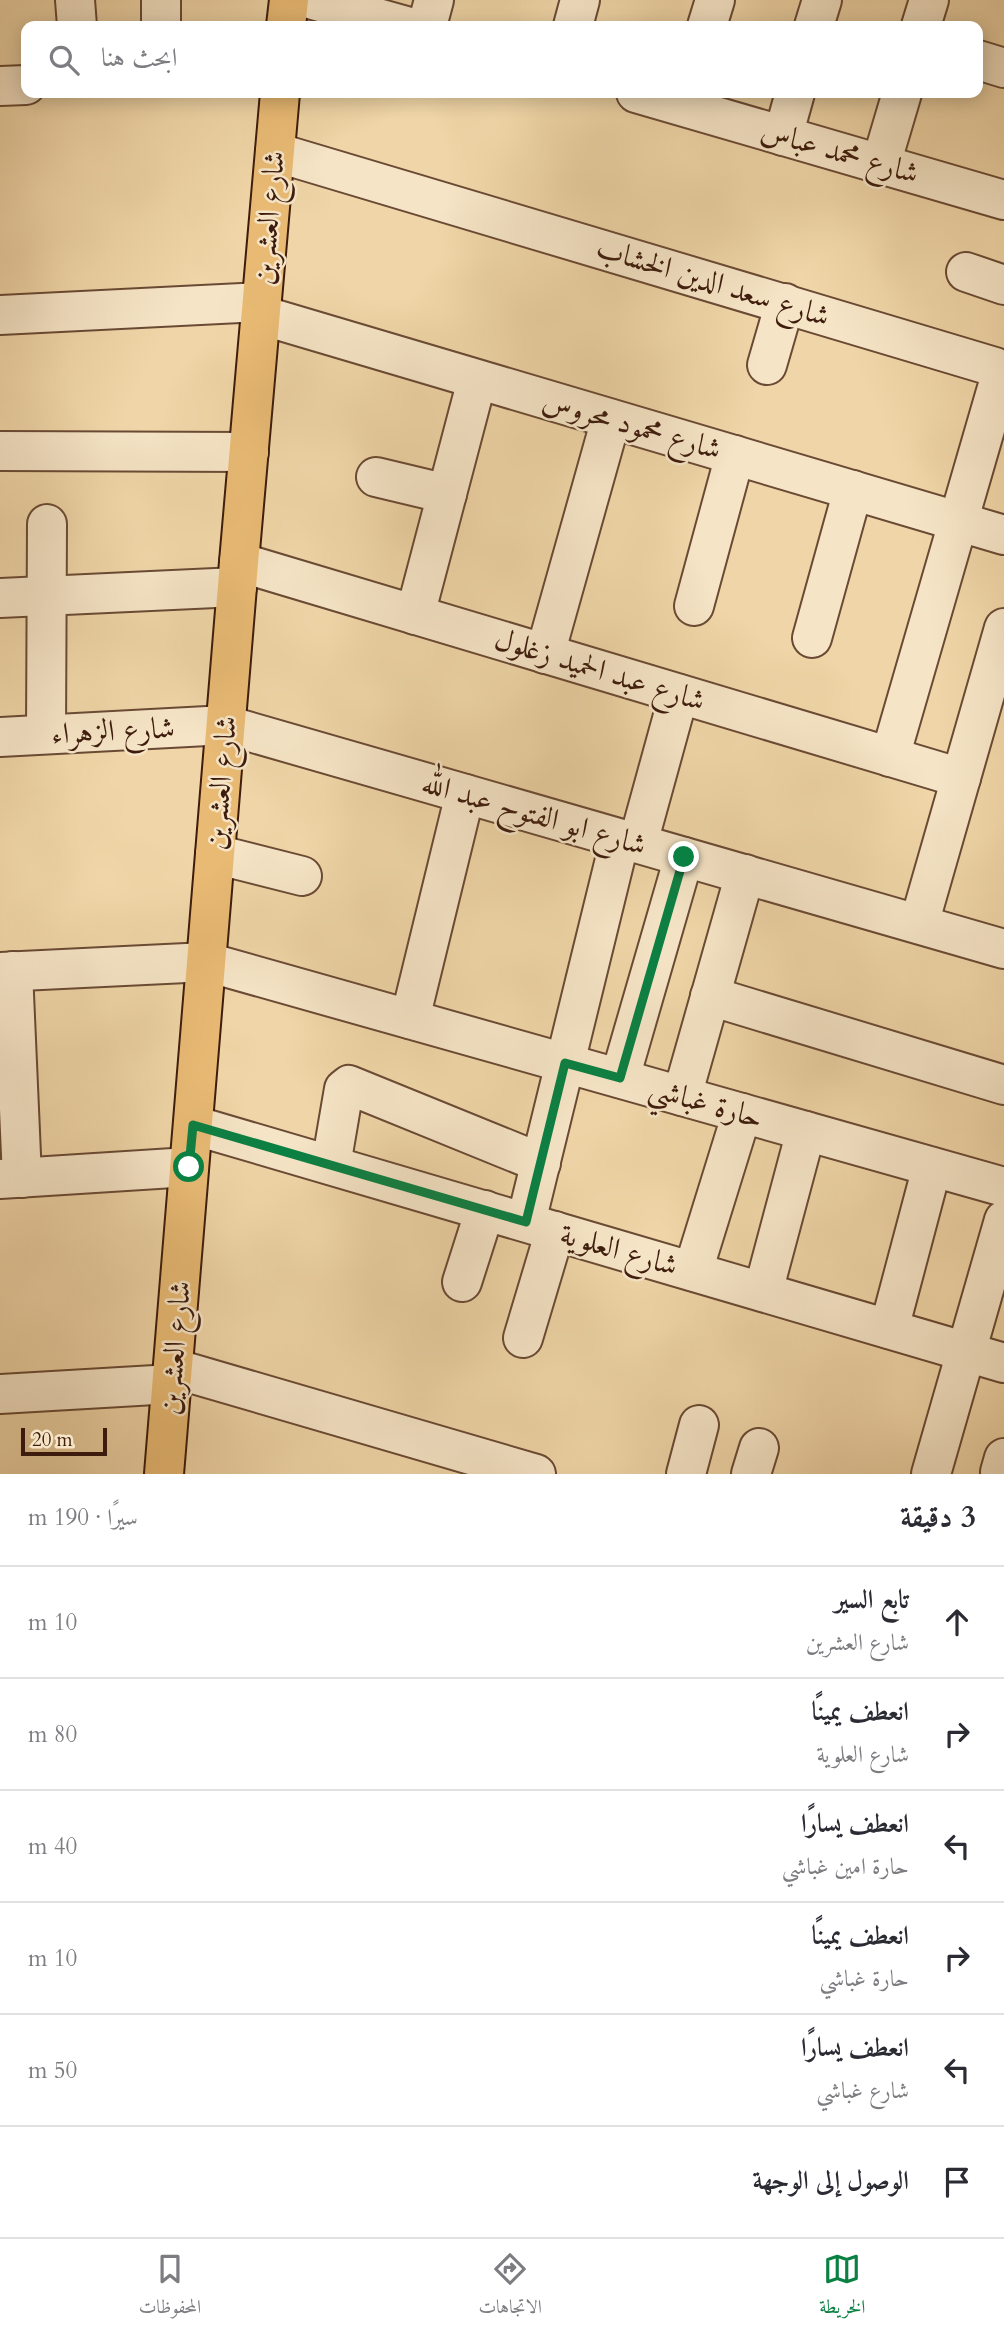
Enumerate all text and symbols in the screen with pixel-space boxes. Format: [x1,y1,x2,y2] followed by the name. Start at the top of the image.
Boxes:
[21,21,983,98] search box
[101,40,177,75] text: ابحث هنا
[45,41,83,79] icon: search
[755,110,924,198] street label: شارع محمد عباس
[243,149,299,287] street label: شارع العشرين
[590,227,835,341] street label: شارع سعد الدين الخشاب
[537,380,726,474] street label: شارع محمود محروس
[488,618,710,725] street label: شارع عبد الحميد زغلول
[50,707,176,759] street label: شارع الزهراء
[195,714,251,852] street label: شارع العشرين
[416,759,652,870] street label: شارع ابو الفتوح عبد الله
[668,841,699,872] route end
[642,1067,768,1146] street label: حارة غباشي
[173,1151,204,1182] route start
[554,1214,683,1290] street label: شارع العلوية
[149,1279,205,1417] street label: شارع العشرين
[21,1425,107,1457] scale bar
[32,1427,73,1453] text: 20 m
[900,1497,976,1538] text: 3 دقيقة
[28,1502,138,1533] text: سيرًا · 190 m
[834,1582,909,1617] text: تابع السير
[938,1603,976,1641] icon: ahead
[28,1607,77,1638] text: 10 m
[806,1627,909,1658] text: شارع العشرين
[811,1694,909,1729] text: انعطف يمينًا
[938,1715,976,1753] icon: right
[28,1719,77,1750] text: 80 m
[816,1739,909,1770] text: شارع العلوية
[801,1806,909,1841] text: انعطف يسارًا
[938,1827,976,1865] icon: left
[28,1831,77,1862] text: 40 m
[782,1851,909,1882] text: حارة امين غباشي
[811,1918,909,1953] text: انعطف يمينًا
[938,1939,976,1977] icon: right
[28,1943,77,1974] text: 10 m
[819,1963,909,1994] text: حارة غباشي
[801,2030,909,2065] text: انعطف يسارًا
[938,2051,976,2089] icon: left
[28,2055,77,2086] text: 50 m
[816,2075,909,2106] text: شارع غباشي
[753,2163,909,2198] text: الوصول إلى الوجهة
[938,2163,976,2201] icon: arrive
[139,2250,201,2325] tab: المحفوظات
[478,2250,542,2325] tab: الاتجاهات
[819,2250,865,2325] tab: الخريطة

